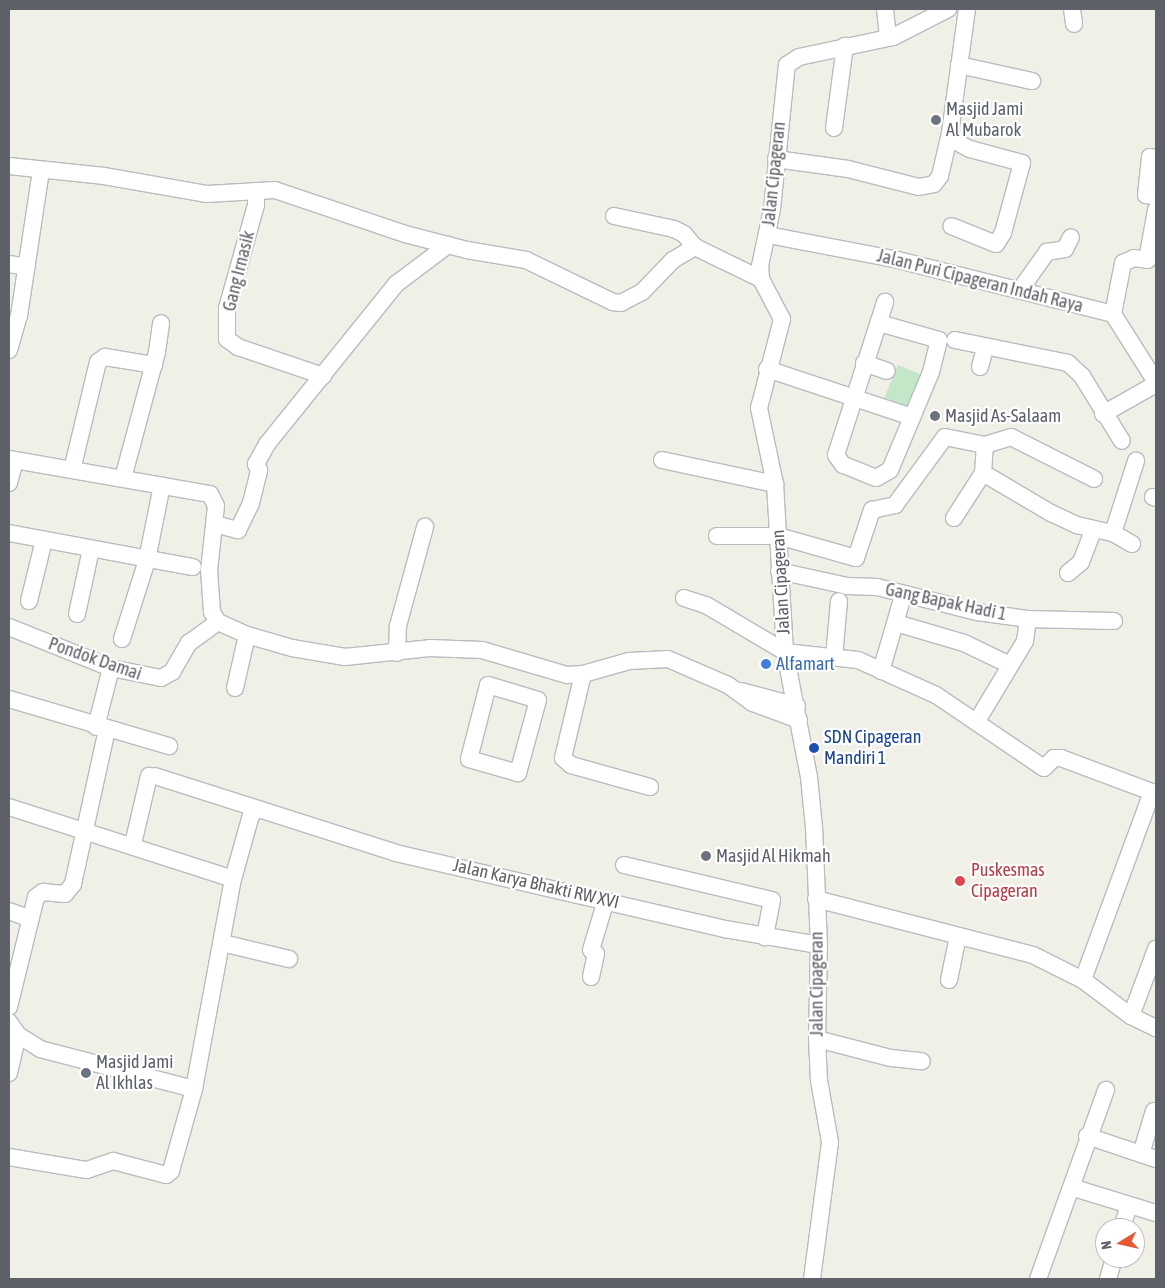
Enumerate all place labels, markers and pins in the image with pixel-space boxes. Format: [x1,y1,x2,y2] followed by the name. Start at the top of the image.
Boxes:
[946,99,1023,142] place label: Masjid Jami Al Mubarok
[930,114,942,126] marker: Masjid Jami Al Mubarok
[945,405,1061,427] place label: Masjid As-Salaam
[929,410,941,422] marker: Masjid As-Salaam
[776,653,835,675] place label: Alfamart
[760,658,772,670] marker: Alfamart
[824,727,921,770] place label: SDN Cipageran Mandiri 1
[808,742,820,754] marker: SDN Cipageran Mandiri 1
[716,845,831,867] place label: Masjid Al Hikmah
[700,850,712,862] marker: Masjid Al Hikmah
[971,860,1045,902] place label: Puskesmas Cipageran
[953,874,967,888] marker: Puskesmas Cipageran
[96,1052,173,1094] place label: Masjid Jami Al Ikhlas
[80,1067,92,1079] marker: Masjid Jami Al Ikhlas

